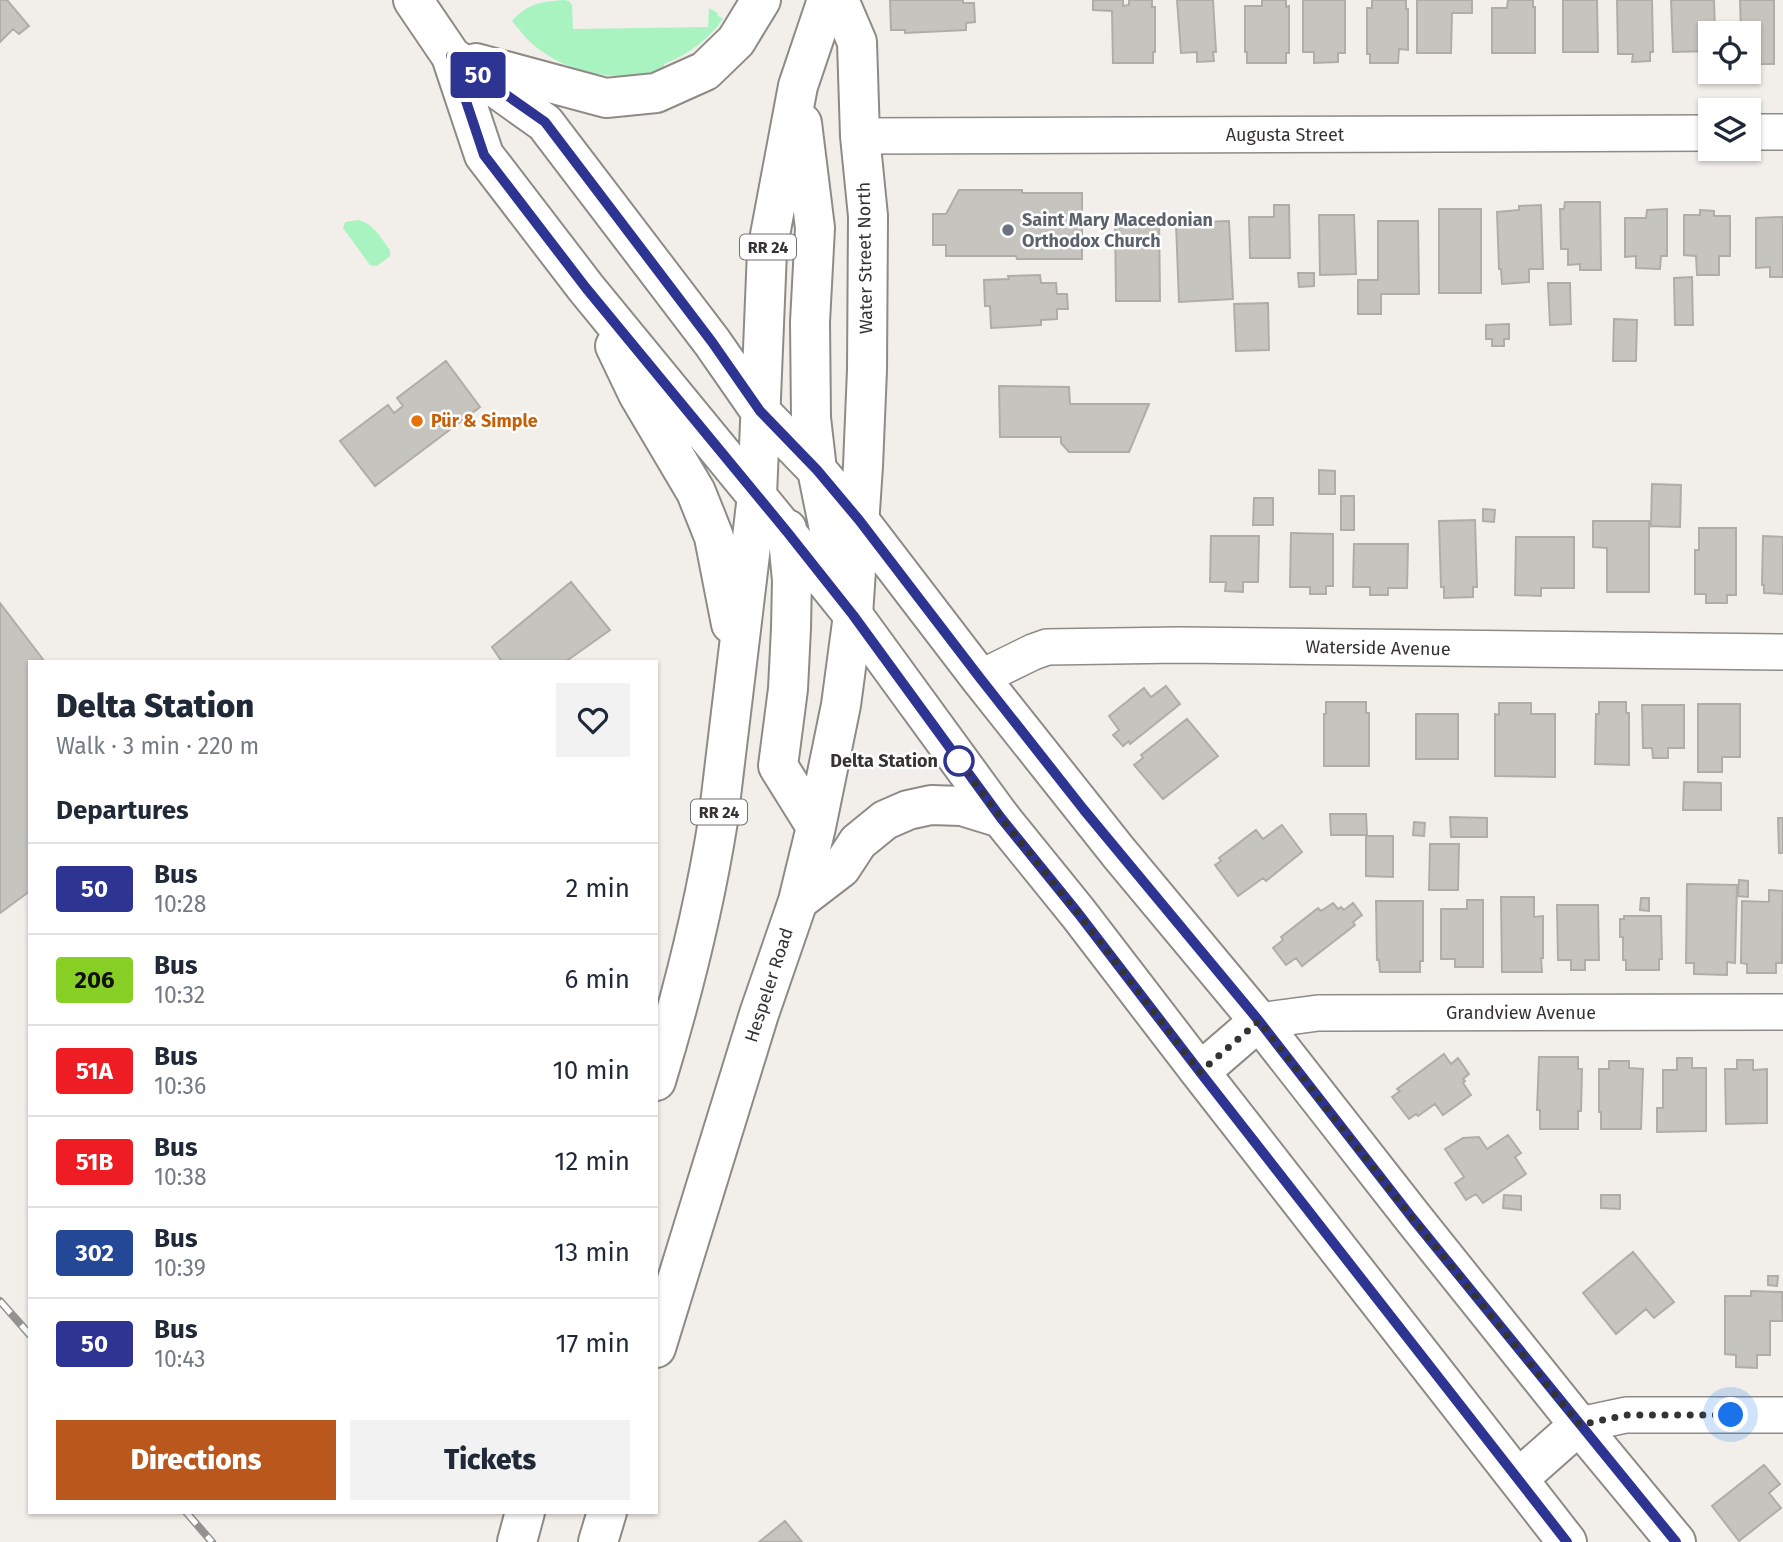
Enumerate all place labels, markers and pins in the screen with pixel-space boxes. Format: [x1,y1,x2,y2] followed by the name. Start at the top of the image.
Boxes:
[1022,209,1213,252] place label: Saint Mary Macedonian Orthodox Church
[1000,222,1016,238] marker: Saint Mary Macedonian Orthodox Church
[431,410,538,432] place label: Pür & Simple
[409,413,425,429] marker: Pür & Simple
[944,746,974,776] marker: Delta Station
[830,750,938,772] place label: Delta Station

